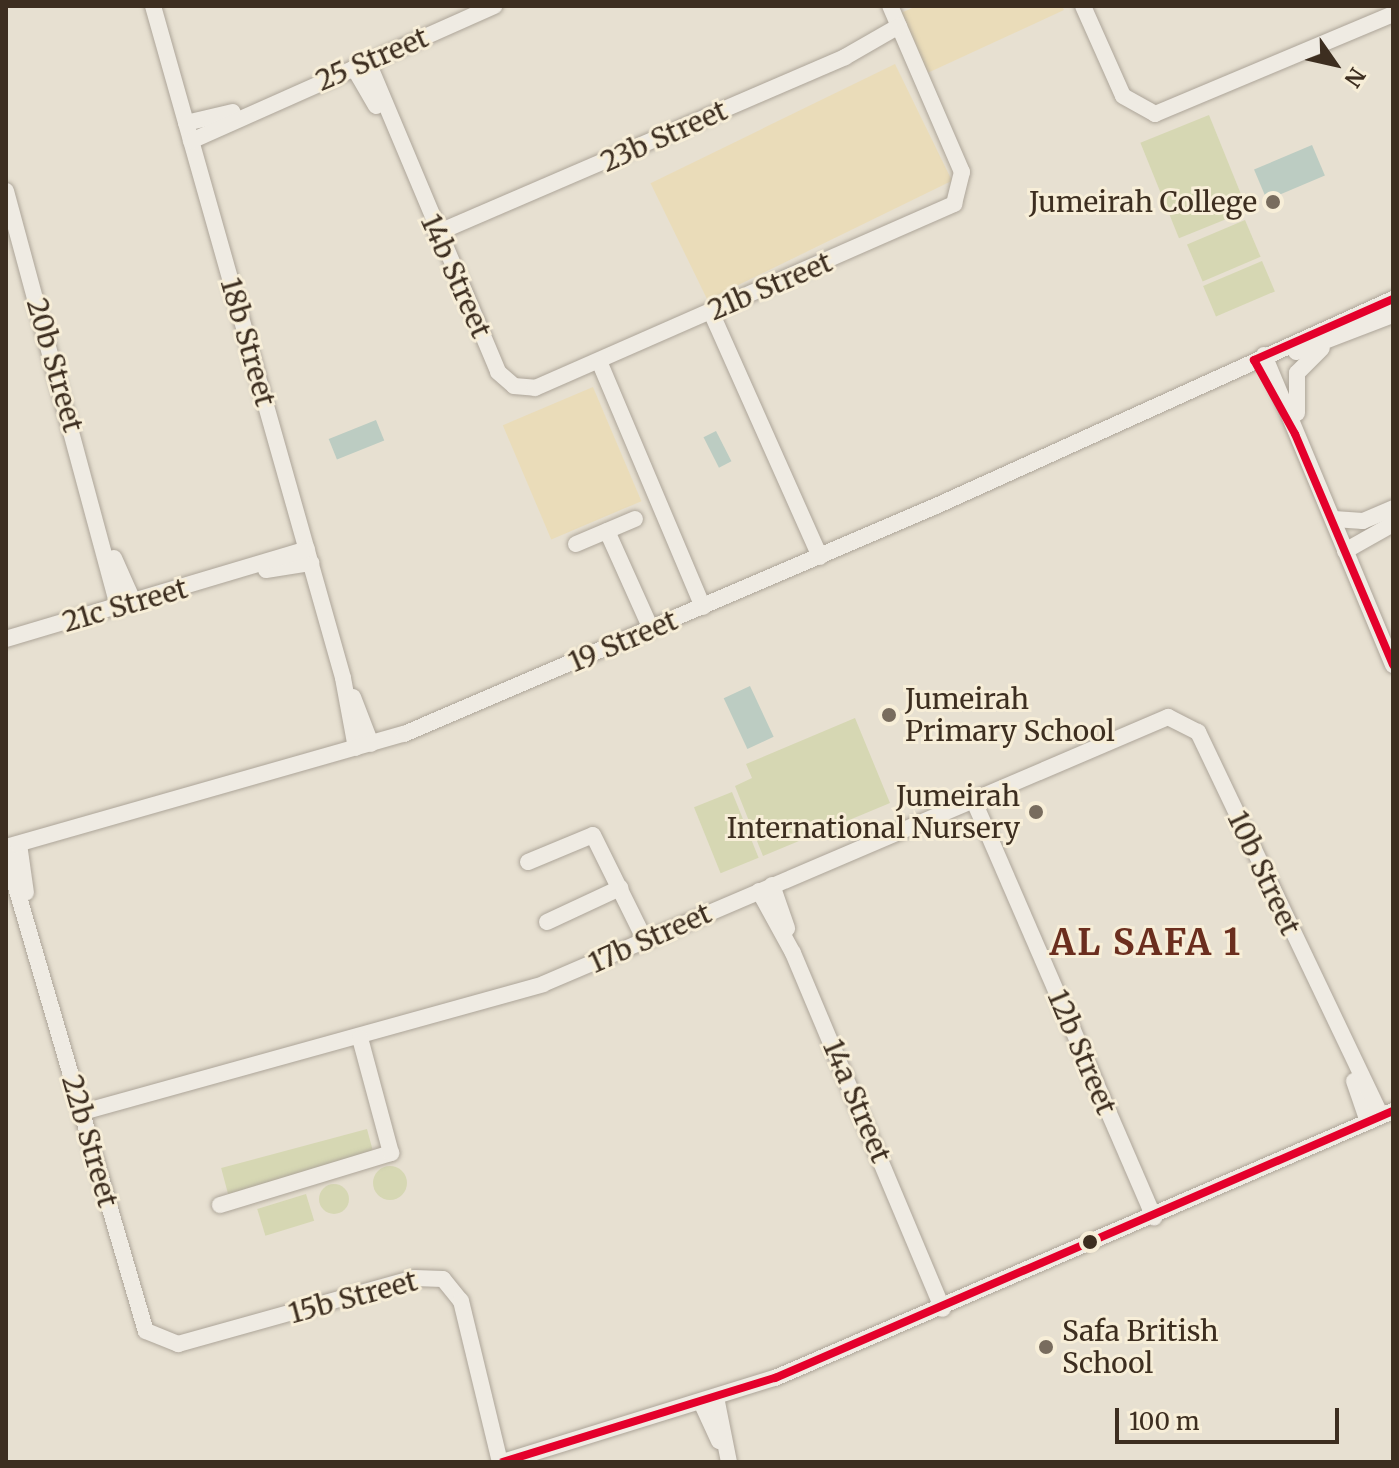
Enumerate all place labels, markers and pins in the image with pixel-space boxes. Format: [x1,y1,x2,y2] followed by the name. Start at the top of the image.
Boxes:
[1029,185,1257,219] place label: Jumeirah College
[1264,193,1282,211] marker: Jumeirah College
[905,682,1115,748] place label: Jumeirah Primary School
[880,706,898,724] marker: Jumeirah Primary School
[727,779,1020,845] place label: Jumeirah International Nursery
[1027,803,1045,821] marker: Jumeirah International Nursery
[1082,1234,1098,1250] unlabelled marker
[1062,1314,1219,1380] place label: Safa British School
[1037,1338,1055,1356] marker: Safa British School

